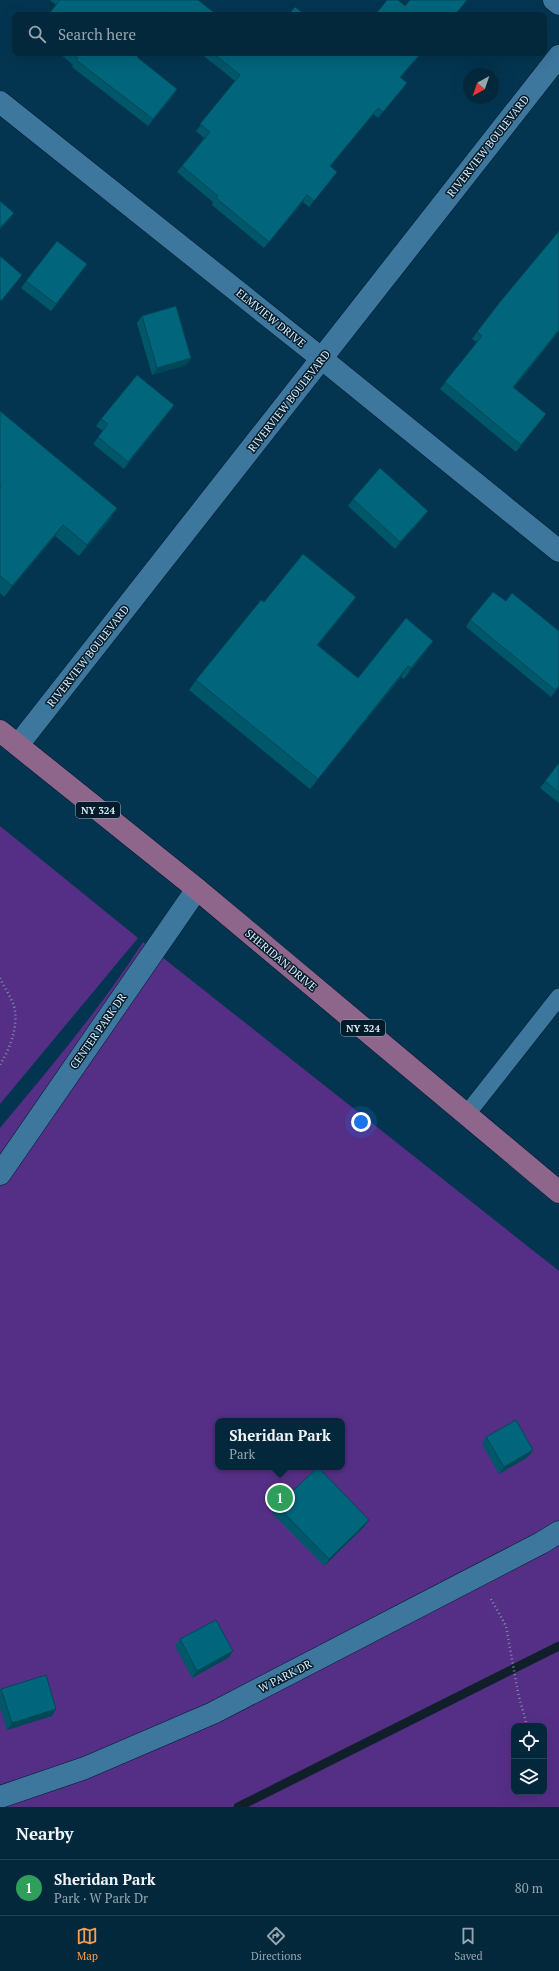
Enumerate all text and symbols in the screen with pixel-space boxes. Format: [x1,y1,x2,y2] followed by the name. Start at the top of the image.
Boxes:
[12,12,547,56] search box
[26,23,48,45] icon: search
[58,24,136,44] text: Search here
[463,68,499,104] north arrow
[444,92,532,200] street label: RIVERVIEW BOULEVARD
[233,286,309,350] street label: ELMVIEW DRIVE
[245,347,333,455] street label: RIVERVIEW BOULEVARD
[44,602,132,710] street label: RIVERVIEW BOULEVARD
[76,802,120,818] road number: NY 324
[242,926,320,994] street label: SHERIDAN DRIVE
[67,990,129,1072] street label: CENTER PARK DR
[341,1020,385,1036] road number: NY 324
[351,1112,371,1132] your location
[215,1418,345,1470] popup
[229,1425,331,1445] text: Sheridan Park
[229,1445,255,1463] text: Park
[267,1483,293,1513] pin: 1
[256,1657,314,1695] street label: W PARK DR
[511,1723,547,1795] map controls
[511,1723,547,1759] button: locate
[511,1759,547,1795] button: layers
[16,1822,74,1845] text: Nearby
[54,1869,156,1889] text: Sheridan Park
[25,1879,33,1897] text: 1
[515,1879,543,1897] text: 80 m
[54,1889,148,1907] text: Park · W Park Dr
[76,1925,98,1963] tab: Map
[251,1925,302,1963] tab: Directions
[454,1925,483,1963] tab: Saved

